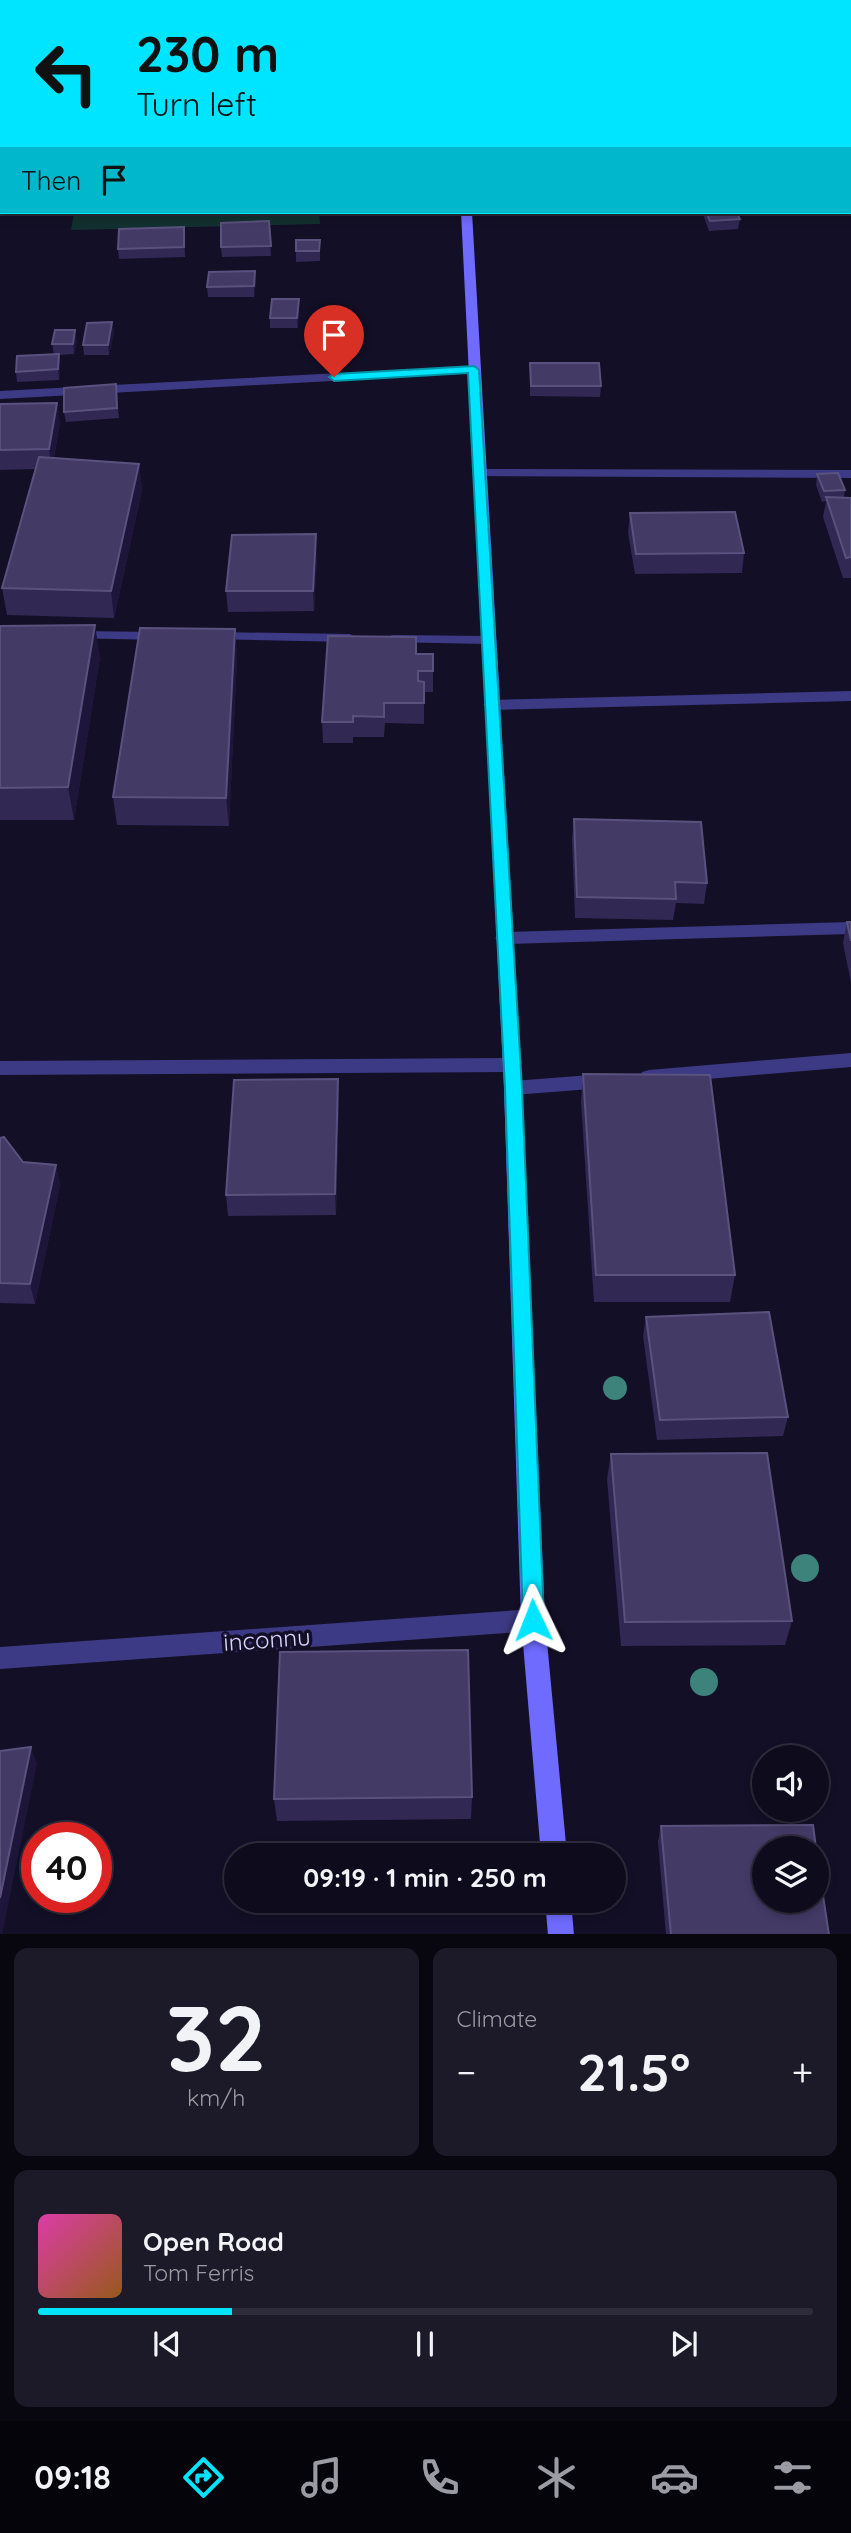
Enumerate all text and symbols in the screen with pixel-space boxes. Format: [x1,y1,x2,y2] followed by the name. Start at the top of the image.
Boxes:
[136,23,279,84] text: 230 m
[21,28,112,119] icon: left
[136,84,257,124] text: Turn left
[95,161,133,199] icon: arrive
[21,164,81,197] text: Then
[304,305,364,377] pin
[315,316,353,354] icon: arrive
[496,1583,570,1657] position arrow
[222,1621,312,1657] street label: inconnu
[752,1745,829,1913] map controls
[752,1745,829,1822] button: sound
[21,1822,112,1913] speed limit sign: 40
[752,1836,829,1913] button: layers
[303,1861,547,1894] text: 09:19 · 1 min · 250 m
[166,1980,267,2094] text: 32
[457,2004,537,2033] text: Climate
[577,2039,690,2104] text: 21.5°
[457,2048,476,2096] text: −
[792,2048,813,2096] text: +
[187,2083,245,2112] text: km/h
[143,2225,284,2258] text: Open Road
[143,2258,254,2287] text: Tom Ferris
[148,2325,186,2363] icon: previous
[406,2325,444,2363] icon: pause
[665,2325,703,2363] icon: next
[179,2453,228,2502] icon: directions
[297,2453,346,2502] icon: music
[415,2453,464,2502] icon: phone
[532,2453,581,2502] icon: climate
[650,2453,699,2502] icon: car
[768,2453,817,2502] icon: filters
[34,2457,111,2497] text: 09:18

